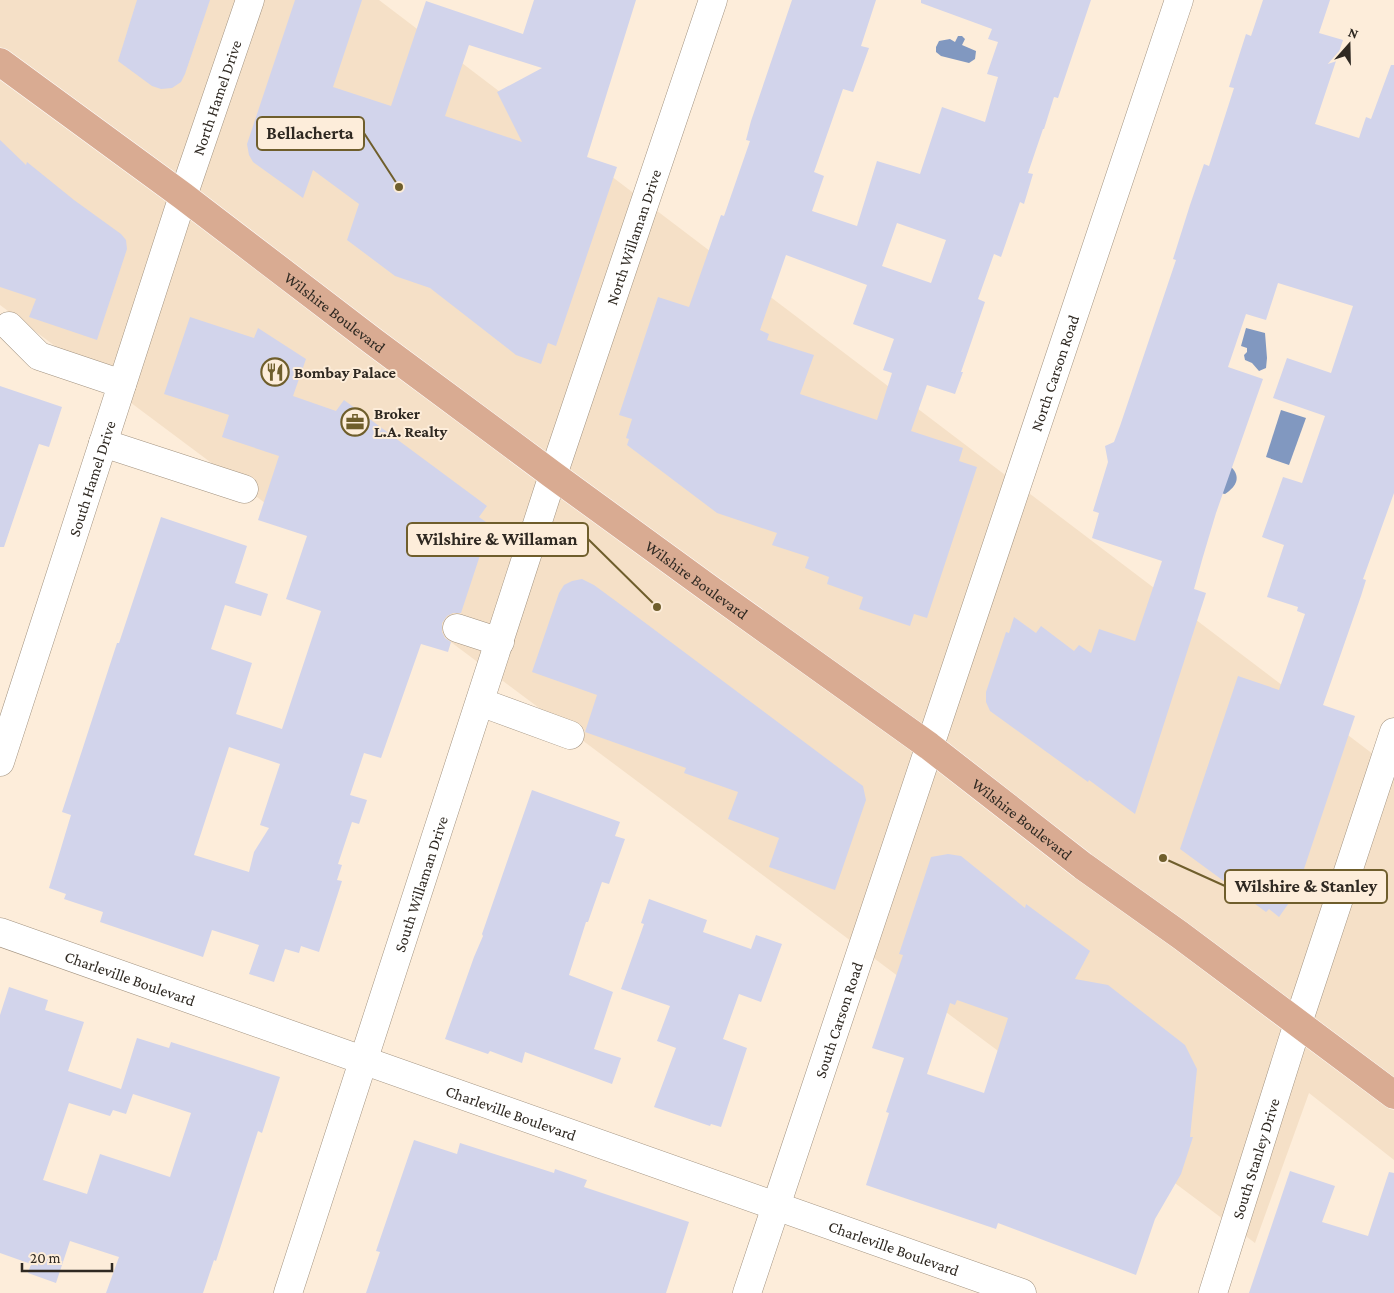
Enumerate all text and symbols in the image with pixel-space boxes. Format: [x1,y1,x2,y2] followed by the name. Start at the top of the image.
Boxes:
[1324,20,1374,70] north arrow
[1346,24,1361,42] text: N
[190,38,245,157] street label: North Hamel Drive
[257,117,364,150] callout: Bellacherta
[266,123,354,143] text: Bellacherta
[603,167,664,307] street label: North Willaman Drive
[281,269,389,357] street label: Wilshire Boulevard
[1028,312,1082,433] street label: North Carson Road
[260,357,290,387] restaurant icon: Bombay Palace
[294,364,397,381] place label: Bombay Palace
[374,405,447,440] place label: Broker L.A. Realty
[340,407,370,437] office icon: Broker L.A. Realty
[66,419,119,539] street label: South Hamel Drive
[407,523,588,556] callout: Wilshire & Willaman
[415,529,578,549] text: Wilshire & Willaman
[642,537,751,623] street label: Wilshire Boulevard
[969,775,1076,864] street label: Wilshire Boulevard
[391,814,451,954] street label: South Willaman Drive
[1225,870,1387,903] callout: Wilshire & Stanley
[1234,876,1378,896] text: Wilshire & Stanley
[63,948,198,1009] street label: Charleville Boulevard
[811,959,866,1080] street label: South Carson Road
[443,1082,579,1144] street label: Charleville Boulevard
[1229,1096,1283,1221] street label: South Stanley Drive
[826,1217,962,1279] street label: Charleville Boulevard
[22,1240,112,1272] scale bar
[30,1250,61,1266] text: 20 m

